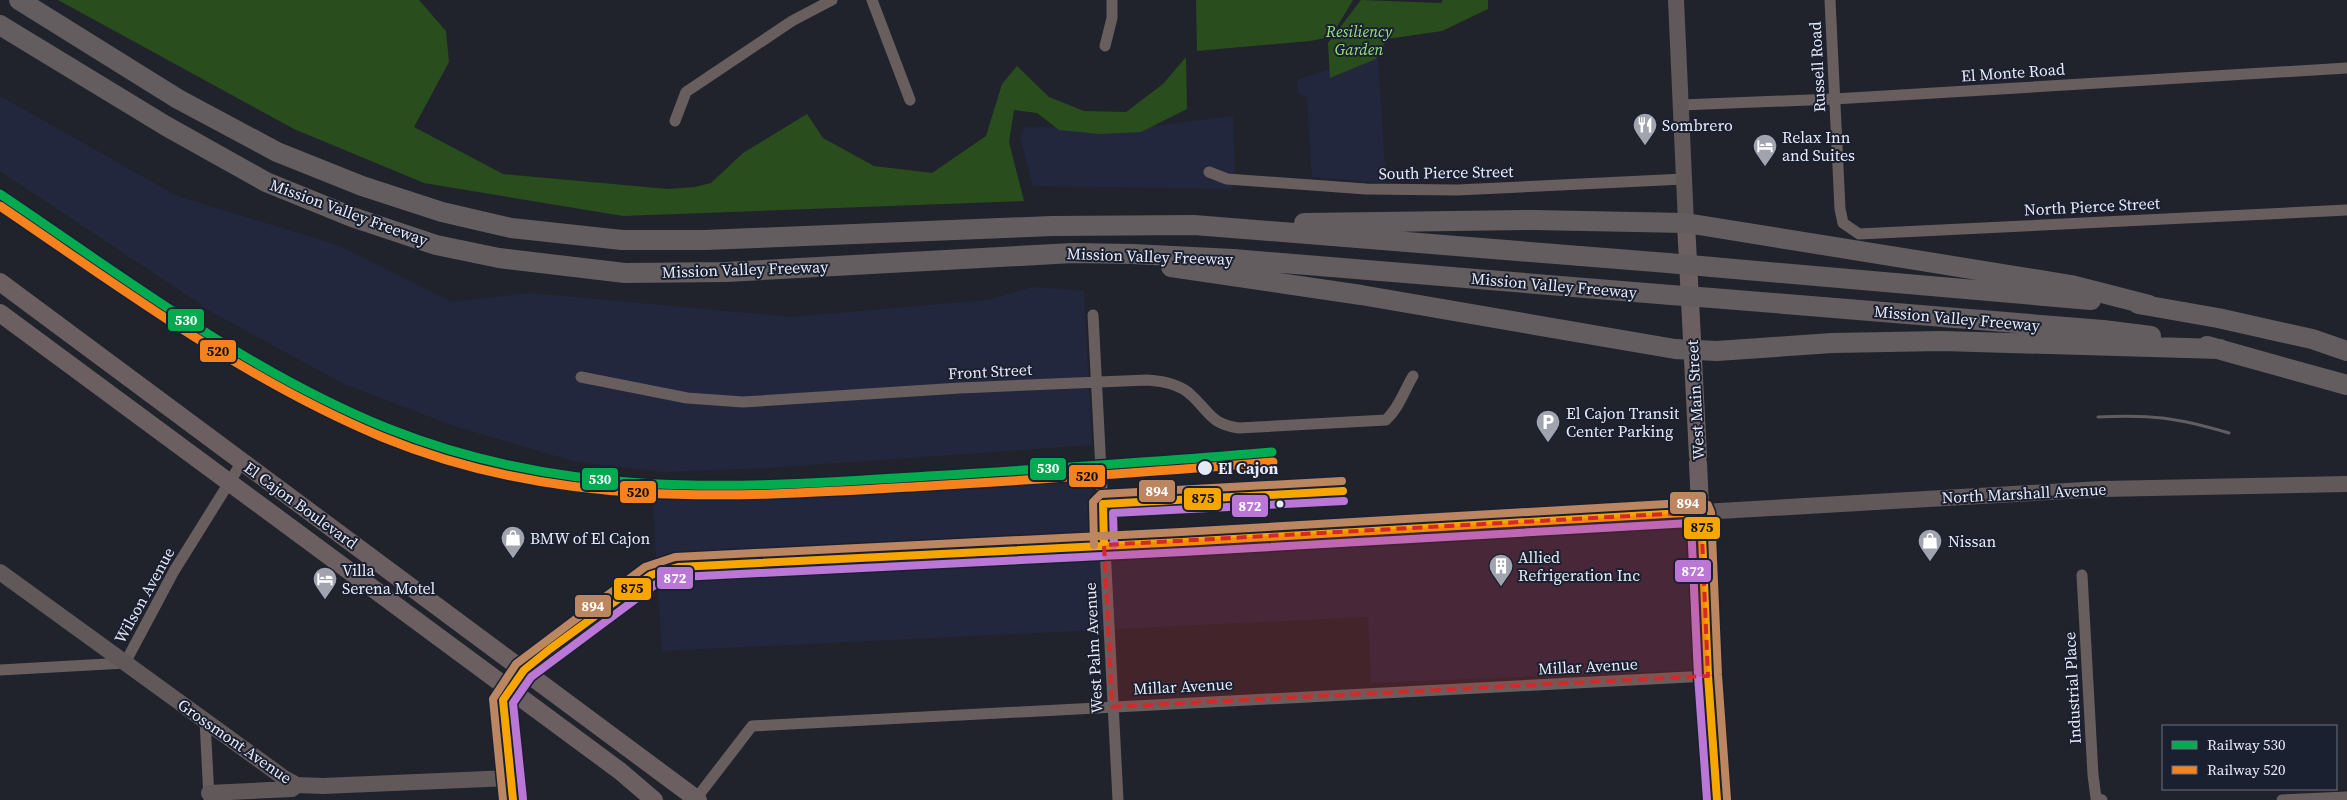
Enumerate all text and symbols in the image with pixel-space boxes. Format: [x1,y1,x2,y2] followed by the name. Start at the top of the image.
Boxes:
[1325,20,1393,60] park label: Resiliency Garden
[1804,21,1830,113] street label: Russell Road
[1960,57,2066,87] street label: El Monte Road
[1632,112,1658,146] restaurant icon: Sombrero
[1662,114,1733,136] place label: Sombrero
[1782,126,1855,166] place label: Relax Inn and Suites
[1752,133,1778,167] hotel icon: Relax Inn and Suites
[1378,160,1514,184] street label: South Pierce Street
[267,173,432,251] street label: Mission Valley Freeway
[2023,191,2161,221] street label: North Pierce Street
[1066,242,1234,270] street label: Mission Valley Freeway
[661,255,829,283] street label: Mission Valley Freeway
[1470,267,1639,303] street label: Mission Valley Freeway
[1873,300,2042,336] street label: Mission Valley Freeway
[167,308,205,332] line badge: 530
[175,310,198,330] text: 530
[199,339,237,363] line badge: 520
[1681,339,1709,461] street label: West Main Street
[207,341,230,361] text: 520
[947,358,1033,384] street label: Front Street
[1566,402,1680,442] place label: El Cajon Transit Center Parking
[1535,409,1561,443] parking icon: El Cajon Transit Center Parking
[240,456,362,554] street label: El Cajon Boulevard
[1029,457,1067,481] line badge: 530
[1218,457,1279,479] place label: El Cajon
[1037,458,1060,478] text: 530
[1196,459,1214,477] marker: El Cajon
[1068,464,1106,488] line badge: 520
[1076,466,1099,486] text: 520
[581,467,619,491] line badge: 530
[589,469,612,489] text: 530
[1941,478,2107,508] street label: North Marshall Avenue
[1138,479,1176,503] line badge: 894
[619,480,657,504] line badge: 520
[1146,481,1169,501] text: 894
[627,482,650,502] text: 520
[1183,487,1222,511] line badge: 875
[1192,488,1215,508] text: 875
[1669,491,1707,515] line badge: 894
[1677,493,1700,513] text: 894
[1231,494,1269,518] line badge: 872
[1239,496,1262,516] text: 872
[1275,499,1285,509] unlabelled marker
[1683,516,1721,540] line badge: 875
[1691,517,1714,537] text: 875
[500,525,526,559] shop icon: BMW of El Cajon
[530,527,650,549] place label: BMW of El Cajon
[1917,528,1943,562] shop icon: Nissan
[1948,530,1996,552] place label: Nissan
[109,543,179,647] street label: Wilson Avenue
[1518,546,1640,586] place label: Allied Refrigeration Inc
[1488,553,1514,587] building icon: Allied Refrigeration Inc
[342,559,436,599] place label: Villa Serena Motel
[1674,559,1712,583] line badge: 872
[1682,561,1705,581] text: 872
[312,566,338,600] hotel icon: Villa Serena Motel
[656,566,694,590] line badge: 872
[664,568,687,588] text: 872
[613,577,652,601] line badge: 875
[621,578,644,598] text: 875
[1079,582,1107,714] street label: West Palm Avenue
[574,594,612,618] line badge: 894
[582,596,605,616] text: 894
[2058,631,2086,745] street label: Industrial Place
[1538,652,1638,680] street label: Millar Avenue
[1133,672,1233,700] street label: Millar Avenue
[174,693,296,789] street label: Grossmont Avenue
[2162,725,2337,790] legend
[2207,734,2286,755] text: Railway 530
[2207,759,2286,780] text: Railway 520

